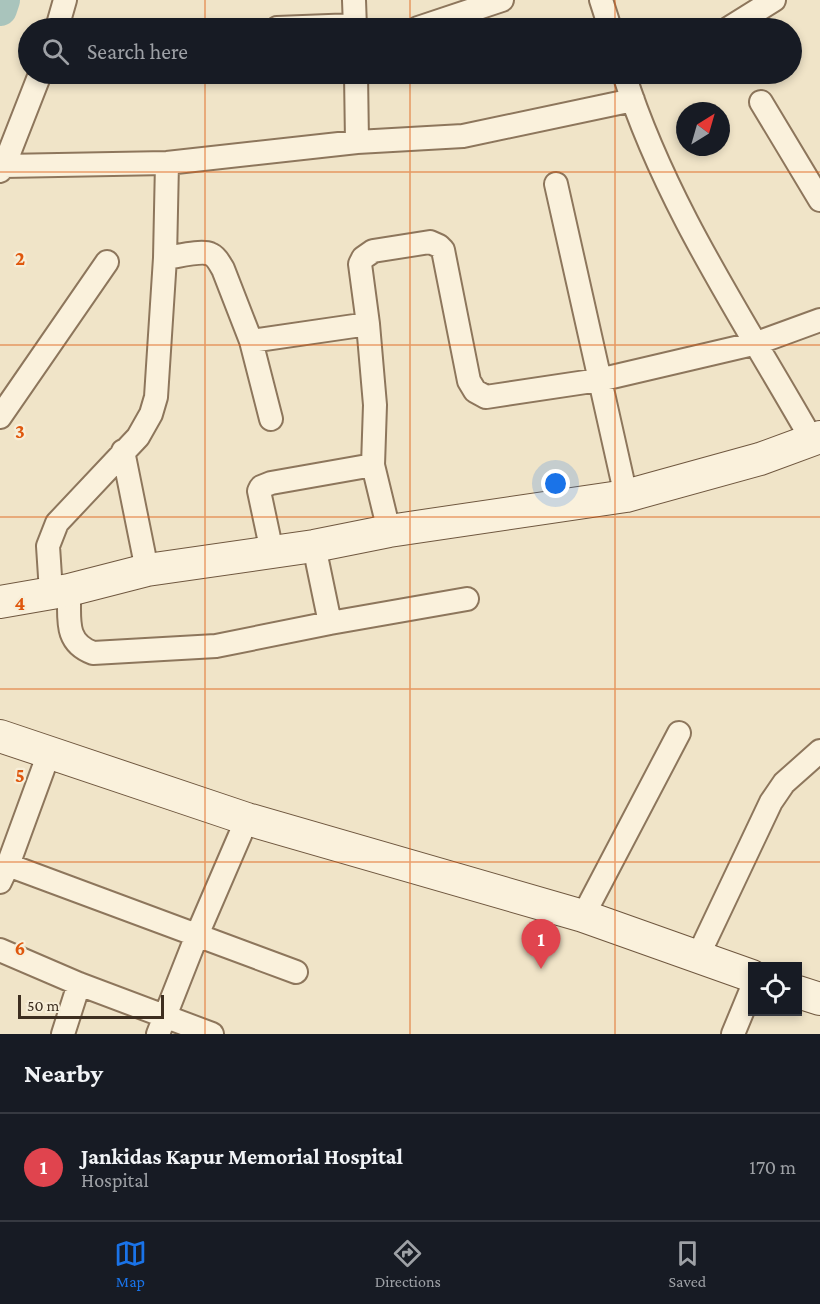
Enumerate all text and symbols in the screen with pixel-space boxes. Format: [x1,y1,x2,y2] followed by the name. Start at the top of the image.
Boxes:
[18,18,802,84] search box
[39,35,72,68] icon: search
[87,39,188,64] text: Search here
[676,102,730,156] north arrow
[15,247,25,269] text: 2
[15,420,25,442] text: 3
[541,469,570,498] your location
[15,592,26,614] text: 4
[15,764,25,786] text: 5
[522,920,560,969] pin: 1
[15,937,25,959] text: 6
[748,962,802,1016] map controls
[748,962,802,1016] button: locate
[18,992,164,1020] scale bar
[27,997,59,1014] text: 50 m
[24,1059,103,1088] text: Nearby
[81,1144,403,1169] text: Jankidas Kapur Memorial Hospital
[40,1156,47,1178] text: 1
[749,1156,796,1178] text: 170 m
[81,1169,149,1191] text: Hospital
[114,1237,147,1290] tab: Map
[375,1237,441,1290] tab: Directions
[669,1237,706,1290] tab: Saved

